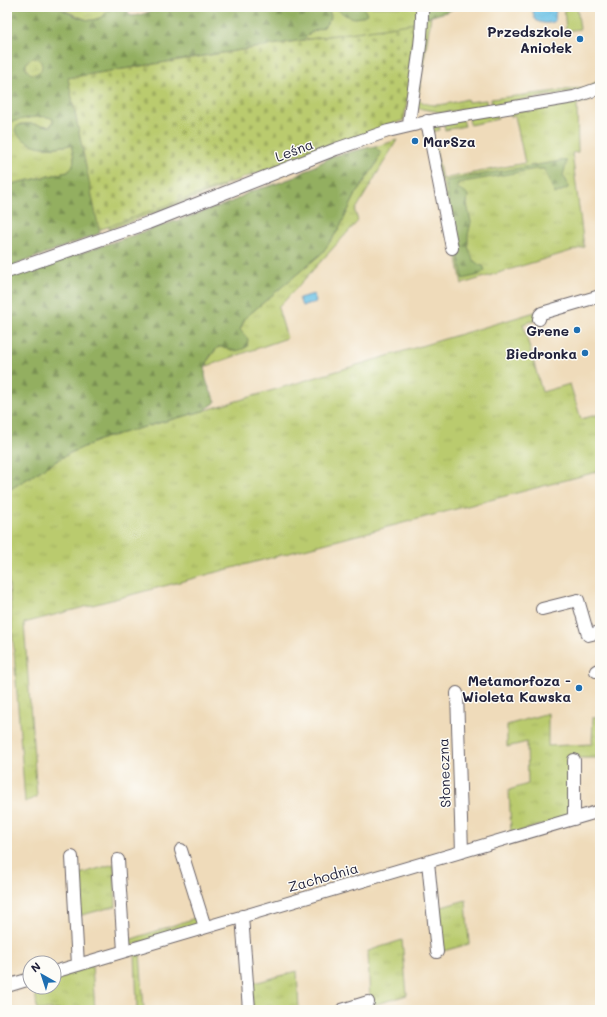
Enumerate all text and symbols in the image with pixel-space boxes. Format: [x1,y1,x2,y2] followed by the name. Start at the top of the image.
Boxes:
[487,22,572,57] place label: Przedszkole Aniołek
[575,34,585,44] marker: Przedszkole Aniołek
[423,132,476,151] place label: MarSza
[272,134,316,166] street label: Leśna
[410,136,420,146] marker: MarSza
[526,321,569,340] place label: Grene
[572,325,582,335] marker: Grene
[506,344,577,363] place label: Biedronka
[580,348,590,358] marker: Biedronka
[462,671,571,706] place label: Metamorfoza - Wioleta Kawska
[574,683,584,693] marker: Metamorfoza - Wioleta Kawska
[433,738,455,808] street label: Słoneczna
[286,858,360,896] street label: Zachodnia
[22,955,62,995] north arrow
[27,958,43,975] text: N

